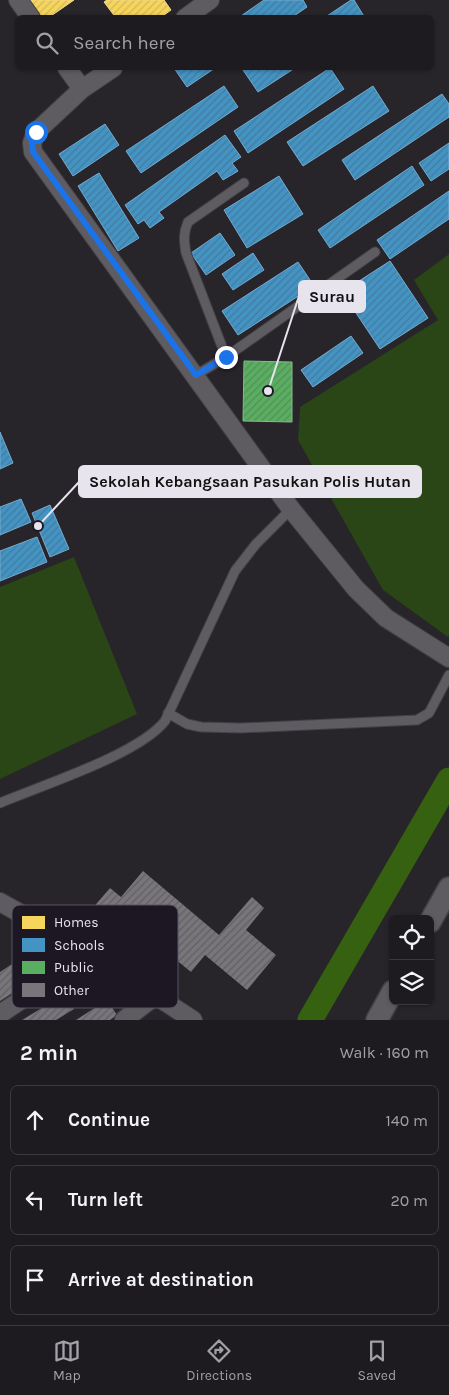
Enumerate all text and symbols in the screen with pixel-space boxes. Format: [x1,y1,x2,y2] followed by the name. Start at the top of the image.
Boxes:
[15,15,434,70] search box
[33,29,61,57] icon: search
[73,32,175,54] text: Search here
[25,121,48,144] route start
[299,281,365,312] callout: Surau
[309,287,355,306] text: Surau
[215,346,238,369] route end
[79,466,421,497] callout: Sekolah Kebangsaan Pasukan Polis Hutan
[89,472,411,491] text: Sekolah Kebangsaan Pasukan Polis Hutan
[12,905,178,1008] legend
[54,914,99,931] text: Homes
[389,915,434,1005] map controls
[389,915,434,960] button: locate
[54,937,105,954] text: Schools
[54,959,94,976] text: Public
[389,960,434,1005] button: layers
[54,982,90,999] text: Other
[20,1041,78,1065] text: 2 min
[340,1043,429,1062] text: Walk · 160 m
[21,1106,49,1134] icon: ahead
[68,1109,150,1131] text: Continue
[386,1111,428,1130] text: 140 m
[21,1186,49,1214] icon: left
[68,1189,143,1211] text: Turn left
[390,1191,428,1210] text: 20 m
[21,1266,49,1294] icon: arrive
[68,1269,254,1291] text: Arrive at destination
[53,1337,81,1384] tab: Map
[186,1337,252,1384] tab: Directions
[358,1337,396,1384] tab: Saved

